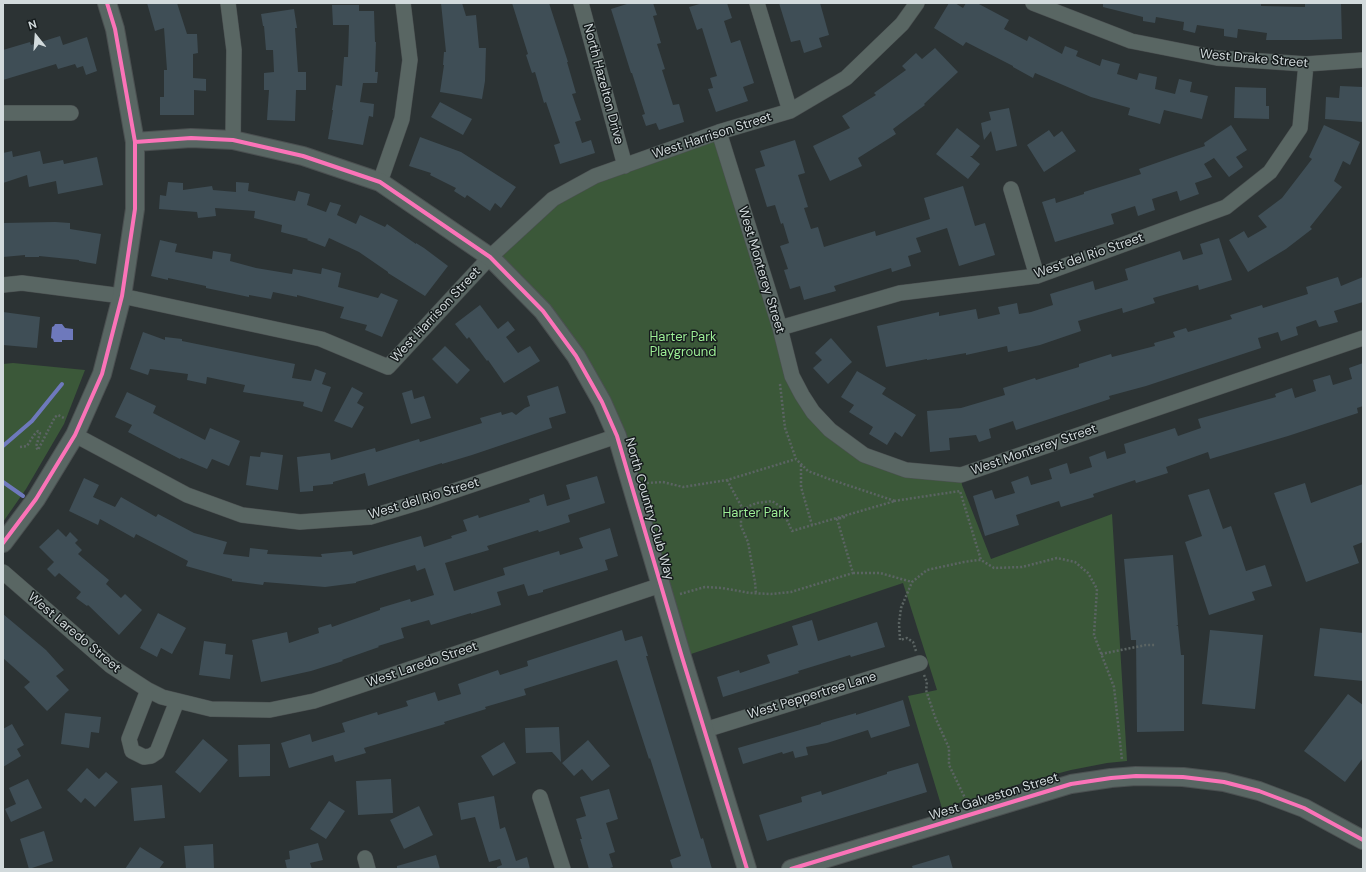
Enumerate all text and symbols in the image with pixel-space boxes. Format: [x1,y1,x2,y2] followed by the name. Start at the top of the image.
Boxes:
[16,16,56,56] north arrow
[27,17,38,32] text: N
[579,22,627,146] street label: North Hazelton Drive
[1199,46,1309,72] street label: West Drake Street
[650,109,774,163] street label: West Harrison Street
[734,205,788,335] street label: West Monterey Street
[1032,230,1146,282] street label: West del Rio Street
[388,264,484,366] street label: West Harrison Street
[650,330,716,361] park label: Harter Park Playground
[969,421,1099,479] street label: West Monterey Street
[621,436,677,582] street label: North Country Club Way
[367,475,481,523] street label: West del Rio Street
[723,506,789,522] park label: Harter Park
[25,590,123,676] street label: West Laredo Street
[365,639,479,691] street label: West Laredo Street
[746,669,878,723] street label: West Peppertree Lane
[927,770,1061,824] street label: West Galveston Street

